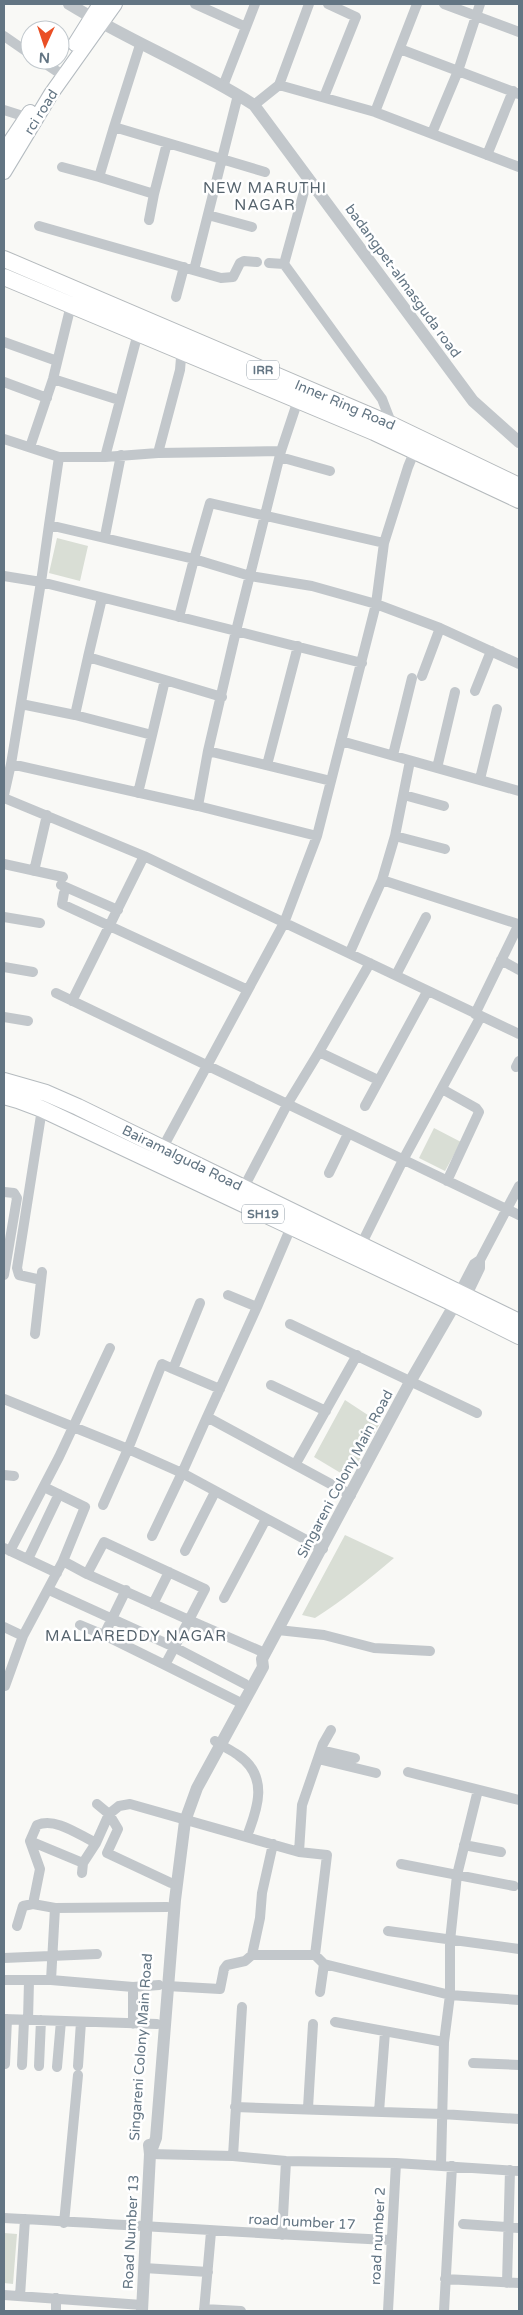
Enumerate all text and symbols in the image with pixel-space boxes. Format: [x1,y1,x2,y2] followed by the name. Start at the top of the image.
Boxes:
[20,20,70,70] north arrow
[38,49,50,66] text: N
[21,86,61,138] street label: rci road
[203,179,327,214] district label: NEW MARUTHI NAGAR
[342,201,464,361] street label: badangpet-almasguda road
[247,360,279,380] road number: IRR
[292,376,398,434] street label: Inner Ring Road
[119,1122,245,1194] street label: Bairamalguda Road
[242,1204,284,1224] road number: SH19
[293,1387,397,1561] street label: Singareni Colony Main Road
[45,1627,227,1645] district label: MALLAREDDY NAGAR
[126,1953,156,2141] street label: Singareni Colony Main Road
[120,2174,142,2290] street label: Road Number 13
[367,2186,389,2286] street label: road number 2
[248,2211,356,2233] street label: road number 17

